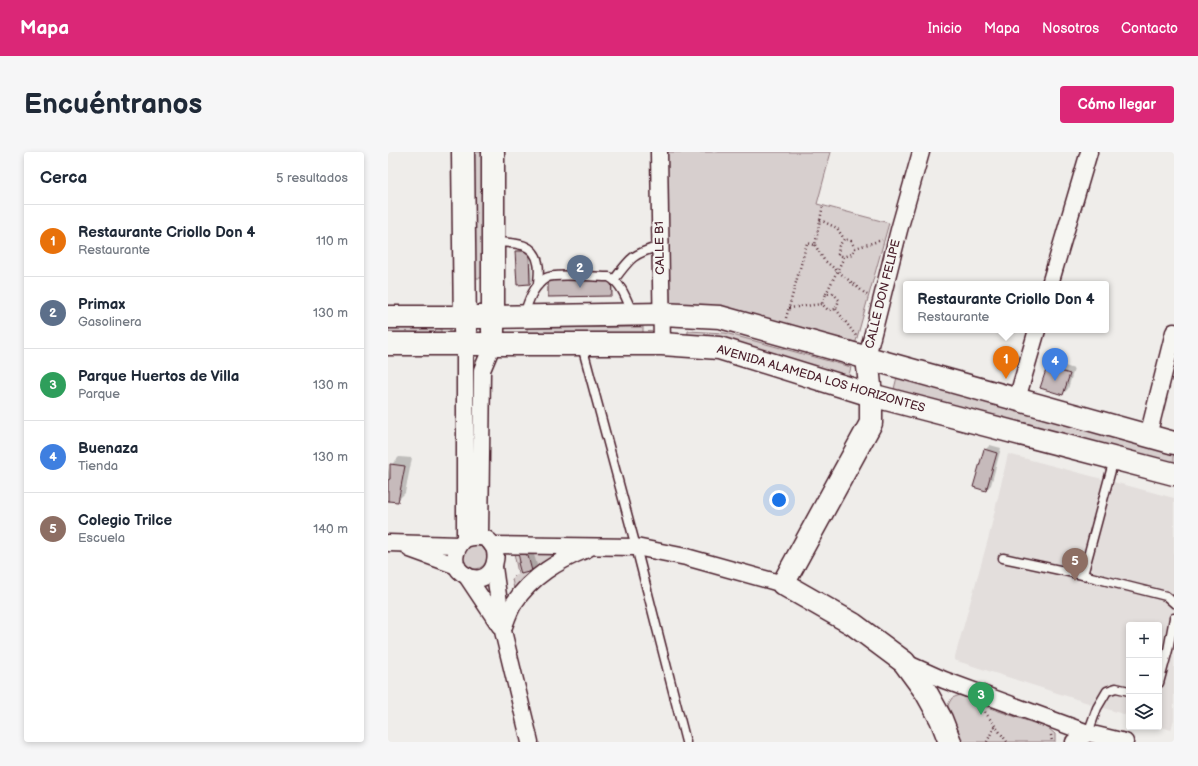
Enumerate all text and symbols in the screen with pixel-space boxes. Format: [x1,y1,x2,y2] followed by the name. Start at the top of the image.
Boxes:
[20,17,69,40] text: Mapa
[928,20,962,37] text: Inicio
[984,20,1020,37] text: Mapa
[1042,20,1099,37] text: Nosotros
[1121,20,1178,37] text: Contacto
[1060,86,1174,123] button: Cómo llegar
[24,88,202,121] text: Encuéntranos
[40,168,87,188] text: Cerca
[276,170,348,186] text: 5 resultados
[652,221,668,275] street label: CALLE B1
[78,223,255,242] text: Restaurante Criollo Don 4
[50,233,56,249] text: 1
[316,233,348,249] text: 110 m
[862,238,904,350] street label: CALLE DON FELIPE
[78,242,150,258] text: Restaurante
[567,255,593,288] pin: 2
[903,281,1109,333] popup
[917,290,1095,309] text: Restaurante Criollo Don 4
[78,295,125,314] text: Primax
[49,305,57,321] text: 2
[313,305,348,321] text: 130 m
[917,309,989,325] text: Restaurante
[78,314,142,330] text: Gasolinera
[715,342,927,416] street label: AVENIDA ALAMEDA LOS HORIZONTES
[993,346,1019,379] pin: 1
[1042,348,1068,381] pin: 4
[78,367,239,386] text: Parque Huertos de Villa
[49,377,57,393] text: 3
[313,377,348,393] text: 130 m
[78,386,120,402] text: Parque
[78,439,138,458] text: Buenaza
[49,449,57,465] text: 4
[313,449,348,465] text: 130 m
[78,458,118,474] text: Tienda
[769,490,789,510] your location
[78,511,172,530] text: Colegio Trilce
[49,521,57,537] text: 5
[313,521,348,537] text: 140 m
[78,530,125,546] text: Escuela
[1062,548,1088,581] pin: 5
[1126,622,1162,730] map controls
[1126,622,1162,658] button: +
[1126,658,1162,694] button: −
[968,682,994,715] pin: 3
[1126,694,1162,730] button: layers

